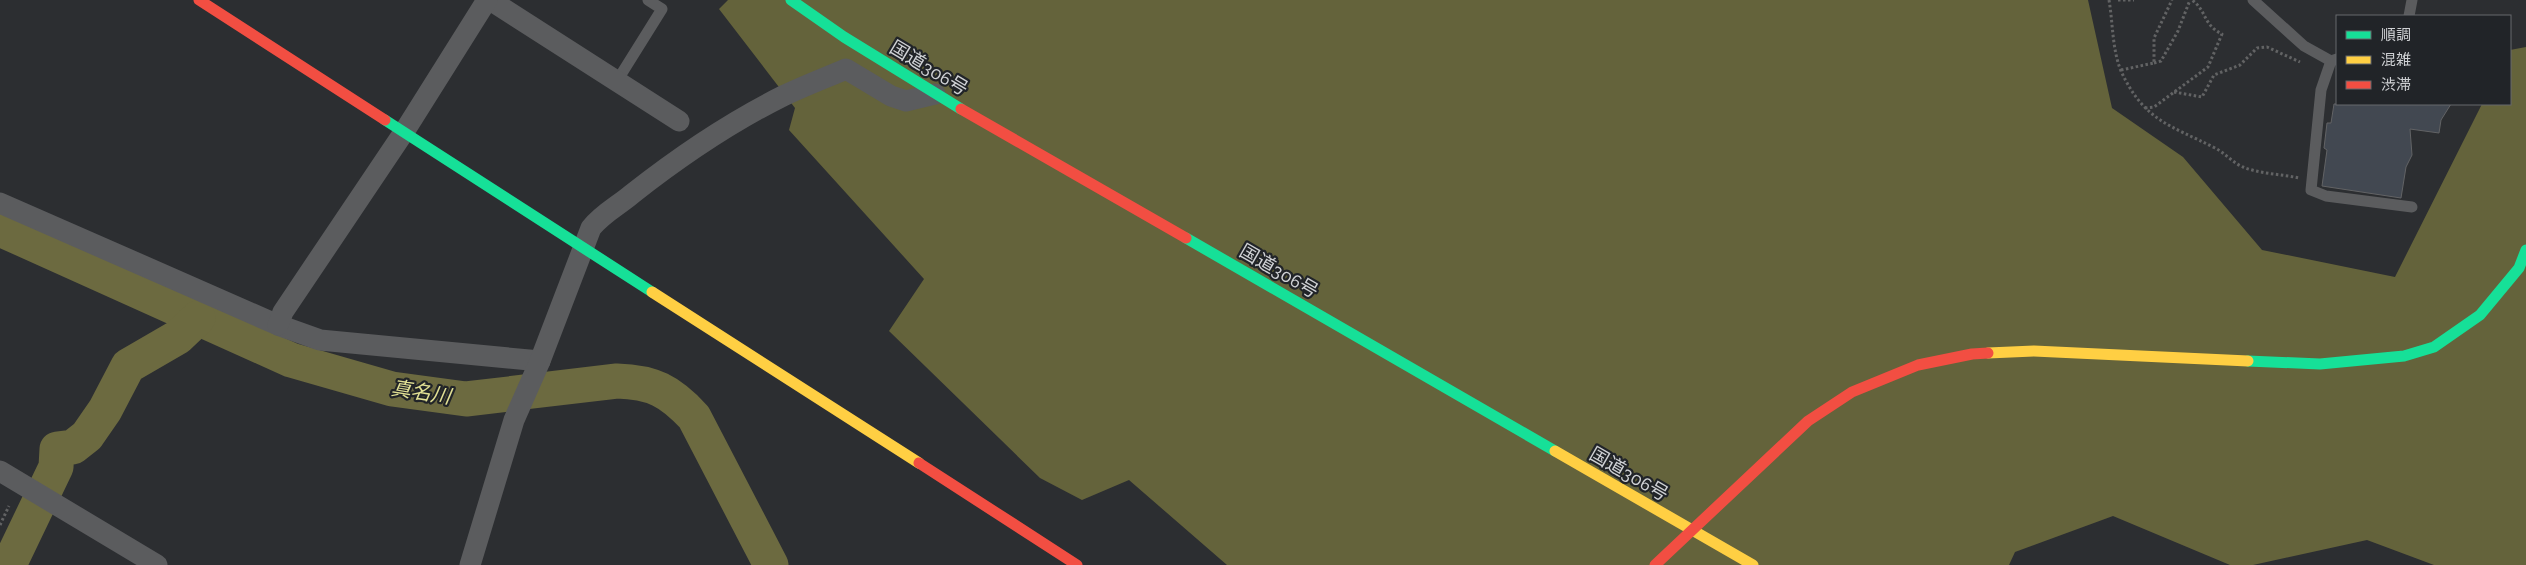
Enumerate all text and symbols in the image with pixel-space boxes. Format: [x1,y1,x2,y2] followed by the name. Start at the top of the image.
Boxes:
[2336,15,2511,105] legend
[2381,26,2411,44] text: 順調
[886,36,972,100] street label: 国道306号
[2381,51,2411,69] text: 混雑
[2381,76,2411,94] text: 渋滞
[1235,239,1323,303] street label: 国道306号
[389,375,454,409] water label: 真名川
[1585,442,1673,506] street label: 国道306号

